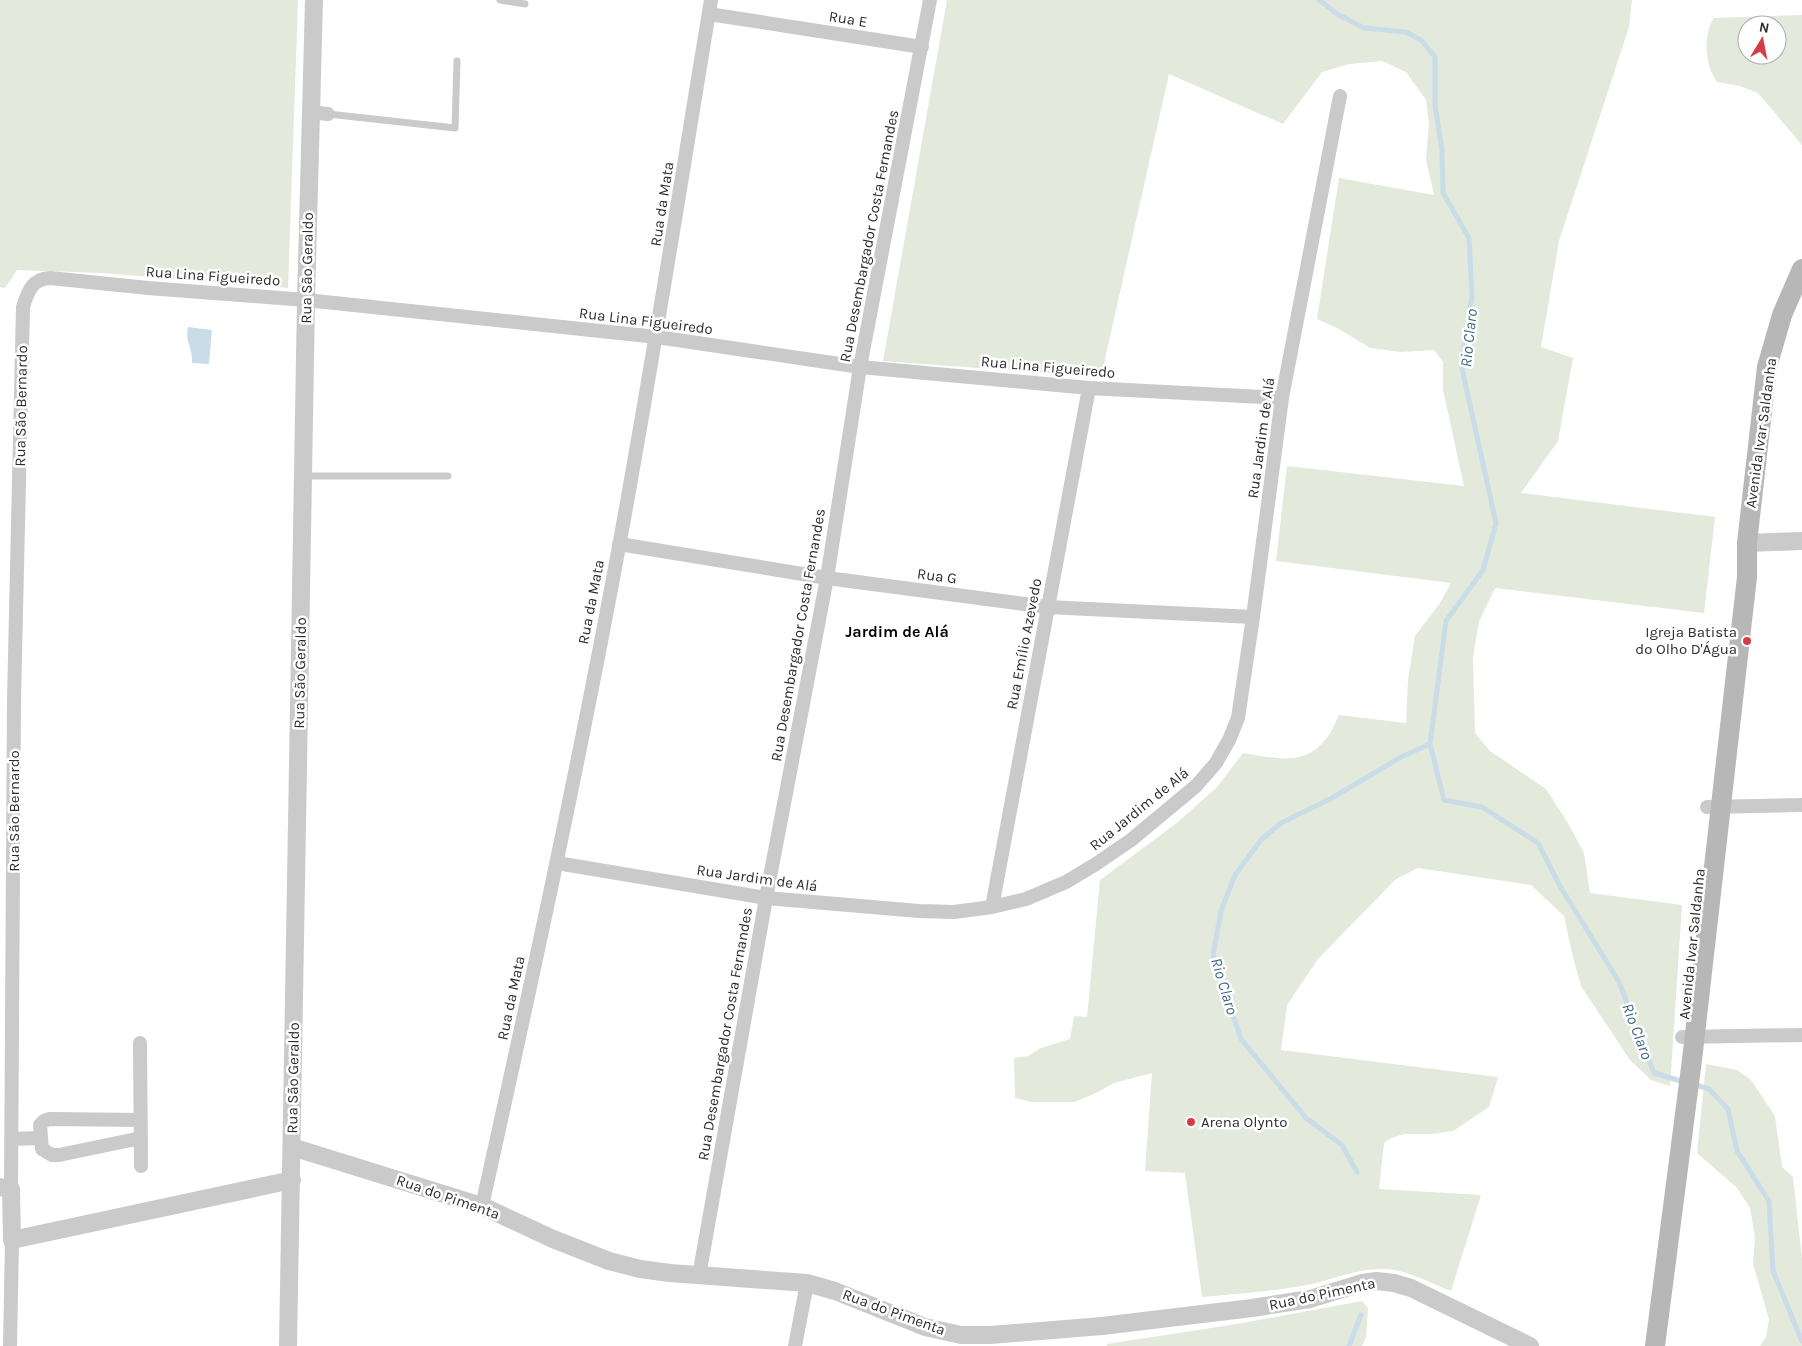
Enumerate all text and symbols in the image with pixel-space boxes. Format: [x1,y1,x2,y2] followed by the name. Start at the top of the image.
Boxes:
[828,7,868,31] street label: Rua E
[1737,15,1787,65] north arrow
[1758,18,1771,37] text: N
[836,108,902,364] street label: Rua Desembargador Costa Fernandes
[646,160,678,248] street label: Rua da Mata
[297,212,317,324] street label: Rua São Geraldo
[145,262,281,290] street label: Rua Lina Figueiredo
[578,304,714,338] street label: Rua Lina Figueiredo
[1456,308,1481,368] water label: Rio Claro
[11,345,31,467] street label: Rua São Bernardo
[980,352,1116,382] street label: Rua Lina Figueiredo
[1742,357,1780,509] street label: Avenida Ivar Saldanha
[1244,376,1278,500] street label: Rua Jardim de Alá
[767,507,829,763] street label: Rua Desembargador Costa Fernandes
[574,558,608,646] street label: Rua da Mata
[916,564,958,588] street label: Rua G
[1002,577,1046,711] street label: Rua Emílio Azevedo
[290,617,310,729] street label: Rua São Geraldo
[845,622,949,641] district label: Jardim de Alá
[1635,623,1737,658] place label: Igreja Batista do Olho D'Água
[1741,635,1753,647] marker: Igreja Batista do Olho D'Água
[5,750,23,872] street label: Rua São Bernardo
[1086,764,1192,854] street label: Rua Jardim de Alá
[695,861,819,895] street label: Rua Jardim de Alá
[1675,868,1709,1020] street label: Avenida Ivar Saldanha
[694,906,756,1162] street label: Rua Desembargador Costa Fernandes
[493,954,529,1042] street label: Rua da Mata
[1207,955,1242,1017] water label: Rio Claro
[1618,1000,1657,1062] water label: Rio Claro
[283,1022,303,1134] street label: Rua São Geraldo
[1201,1113,1287,1131] place label: Arena Olynto
[1185,1116,1197,1128] marker: Arena Olynto
[394,1171,502,1223] street label: Rua do Pimenta
[1267,1274,1377,1314] street label: Rua do Pimenta
[840,1285,948,1339] street label: Rua do Pimenta

